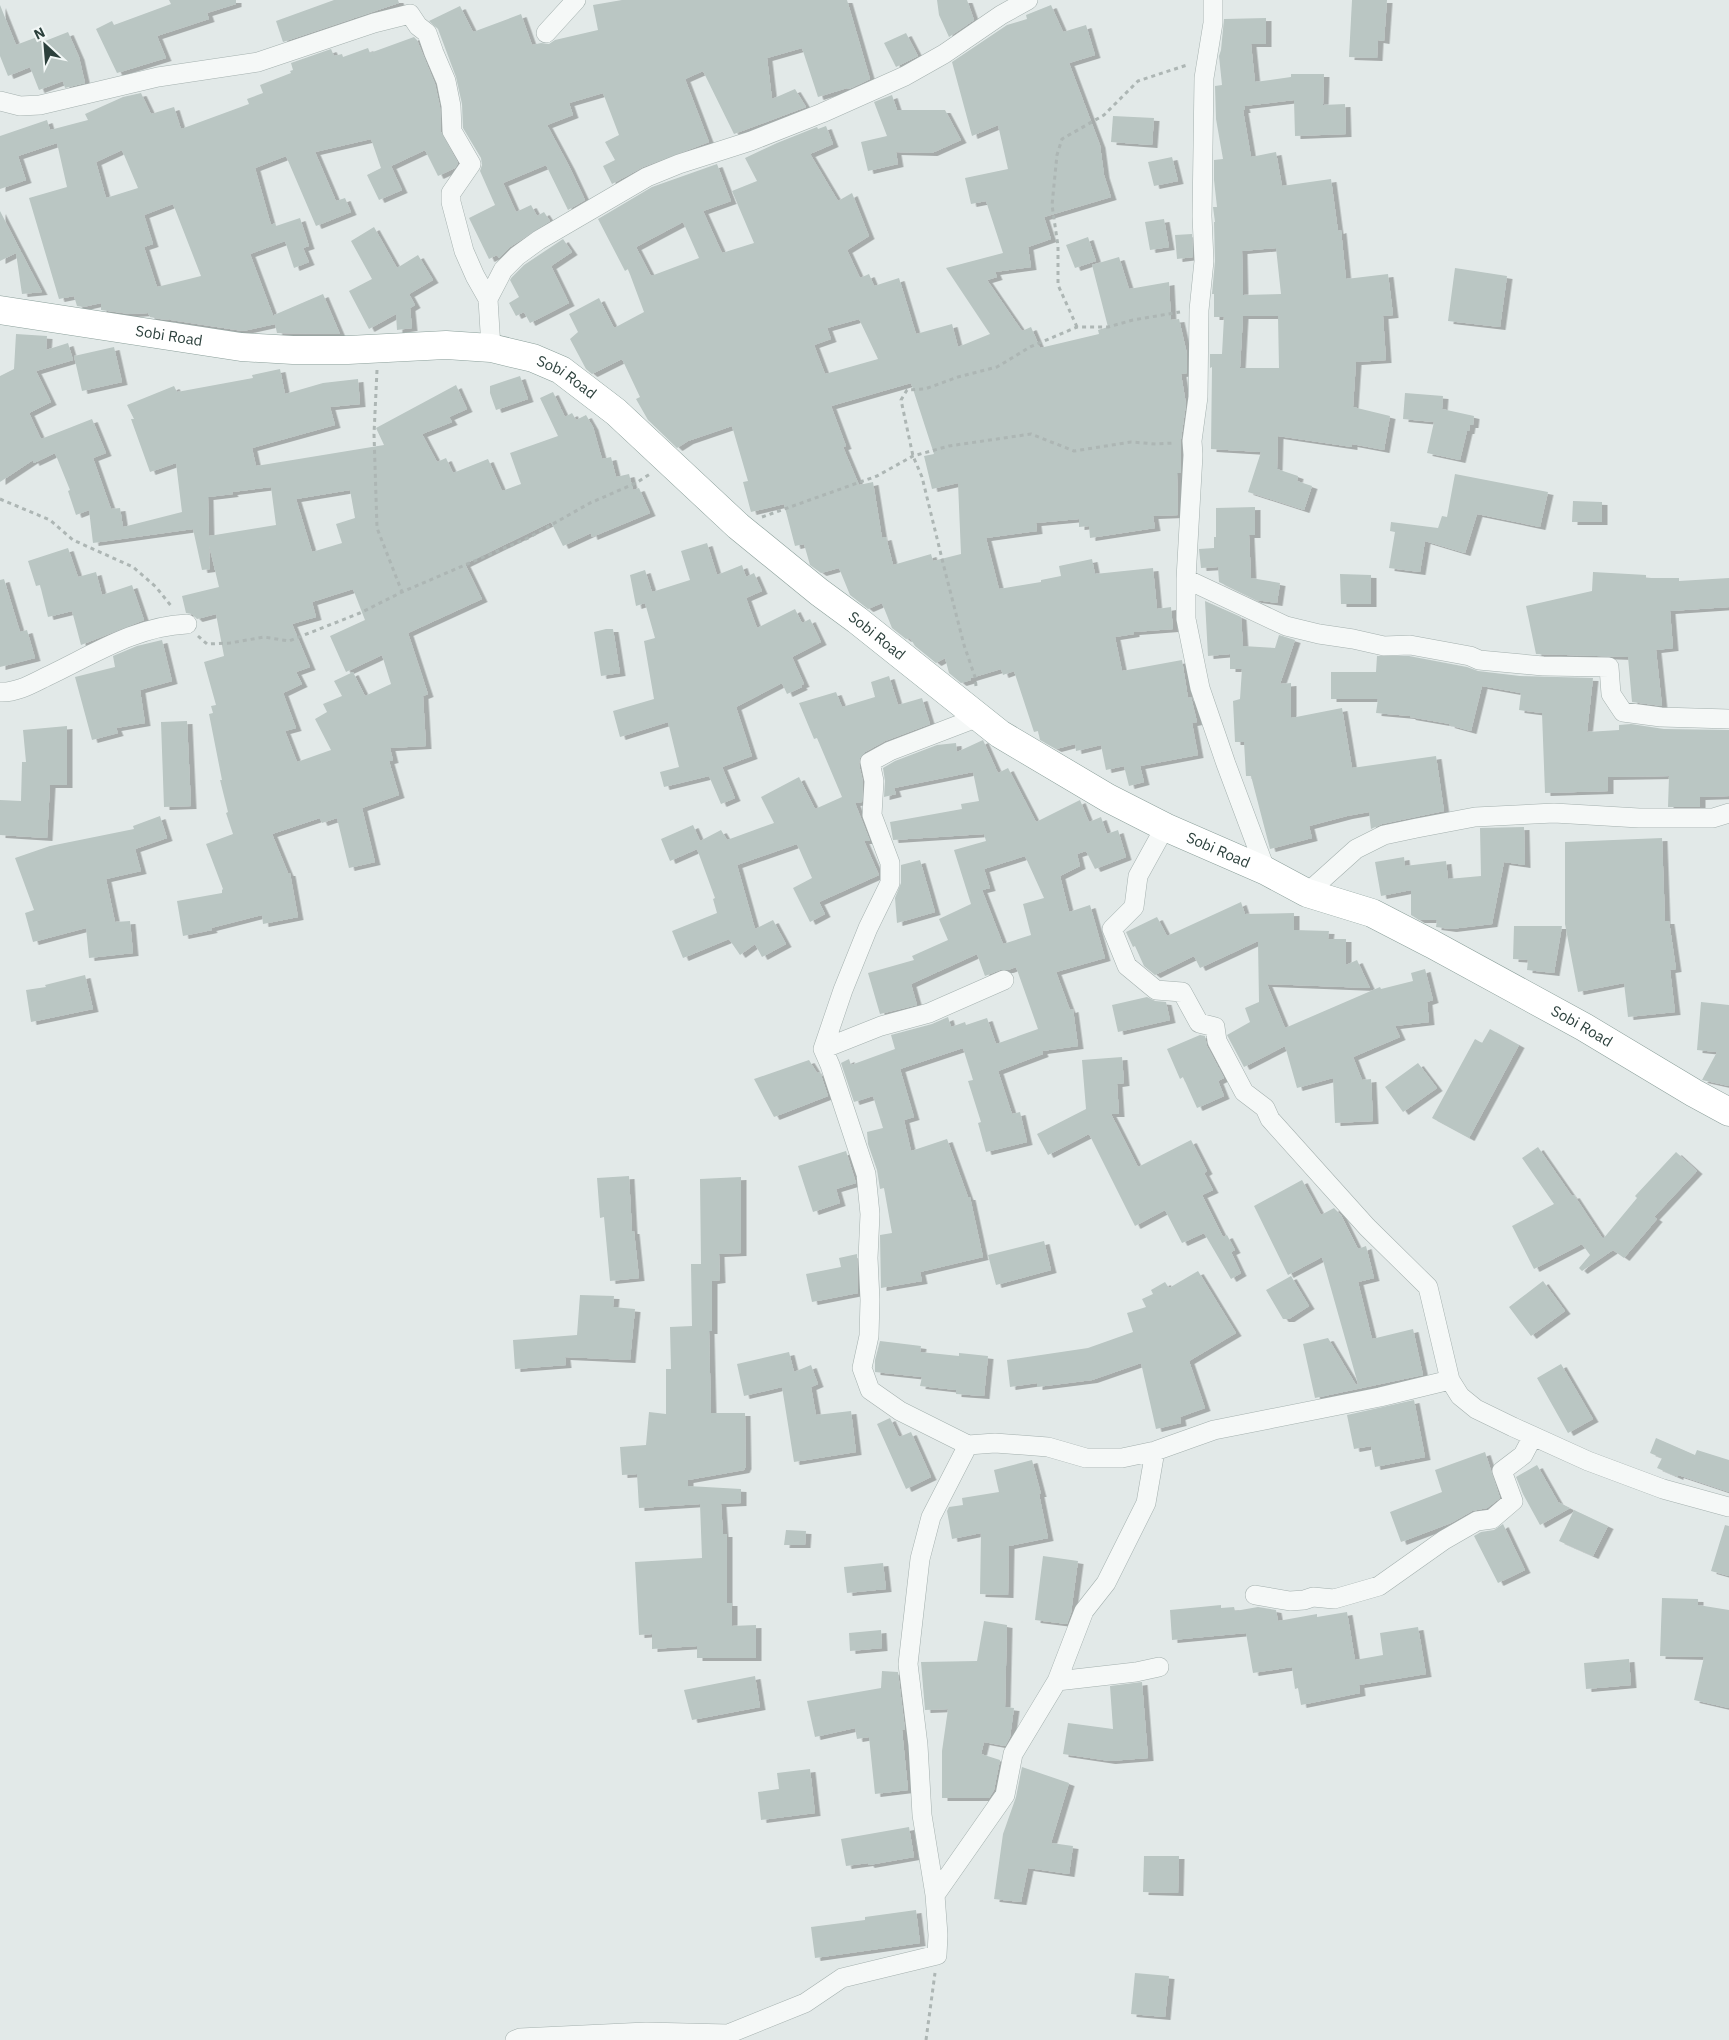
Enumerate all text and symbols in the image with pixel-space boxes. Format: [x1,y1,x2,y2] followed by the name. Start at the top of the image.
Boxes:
[20,20,70,70] north arrow
[31,23,48,44] text: N
[134,321,204,350] street label: Sobi Road
[534,351,600,403] street label: Sobi Road
[845,607,910,664] street label: Sobi Road
[1184,827,1253,872] street label: Sobi Road
[1548,1001,1616,1051] street label: Sobi Road

